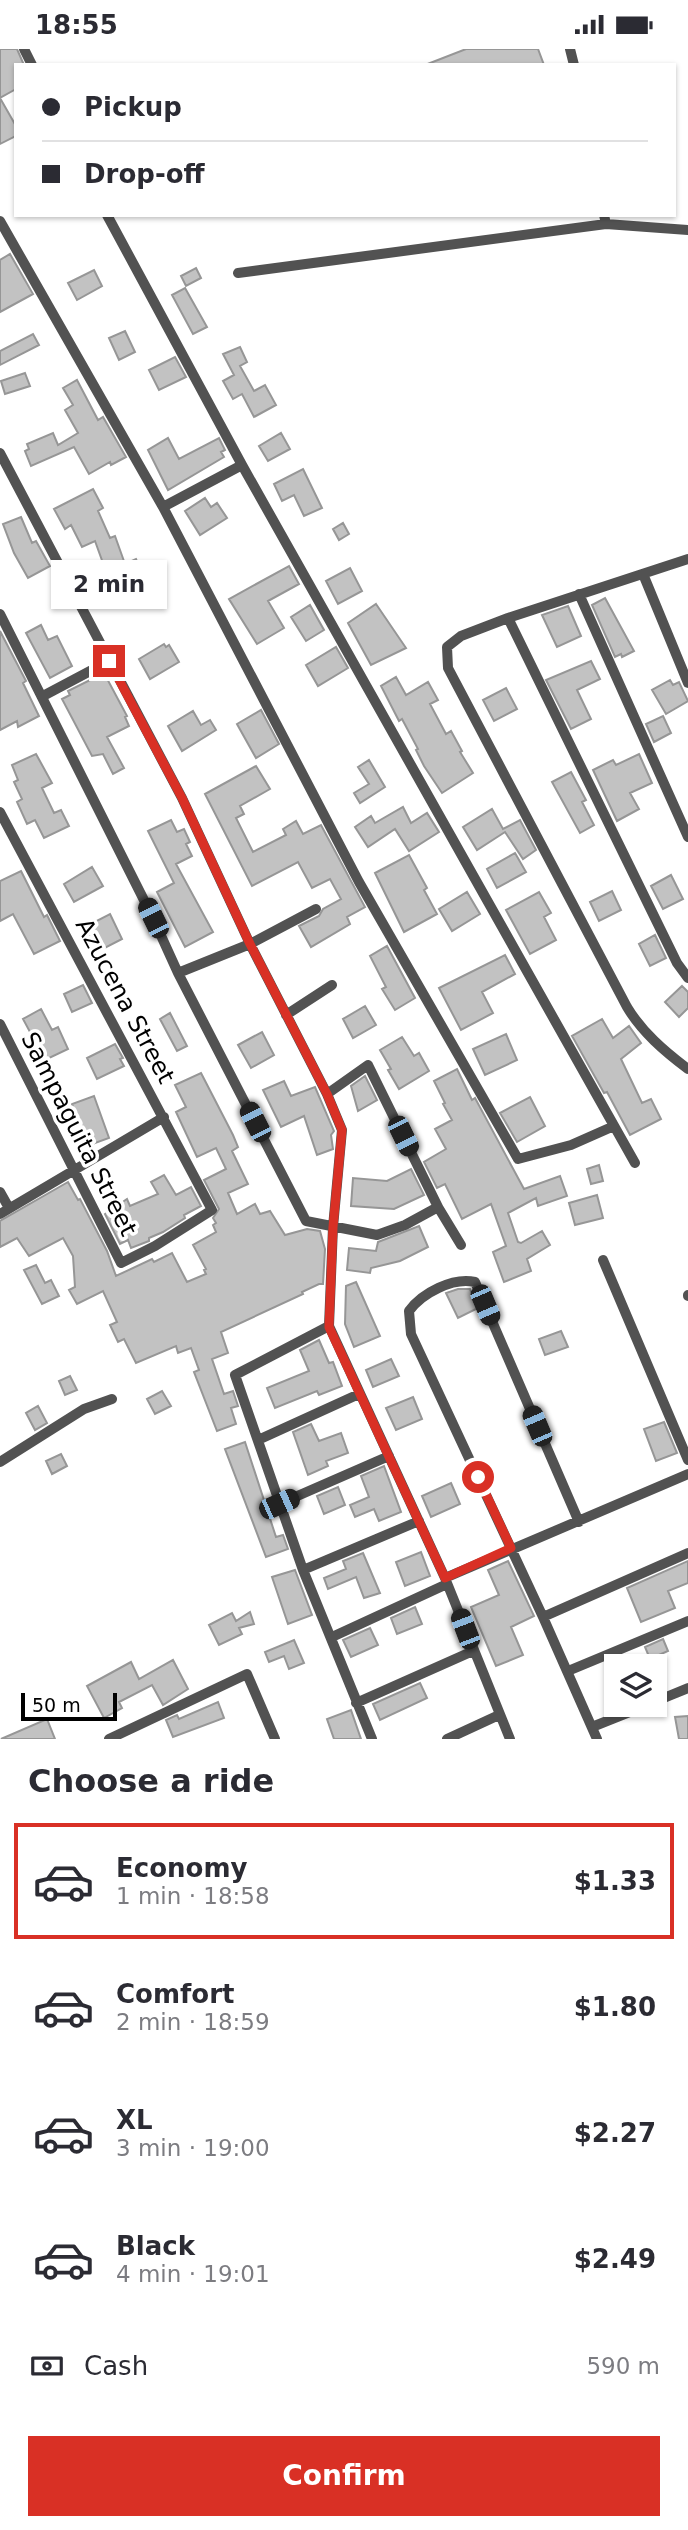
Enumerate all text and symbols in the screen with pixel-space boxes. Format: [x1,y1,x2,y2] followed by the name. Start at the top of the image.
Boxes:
[35,10,118,40] text: 18:55
[84,92,182,122] text: Pickup
[84,159,205,189] text: Drop-off
[51,559,167,609] callout: 2 min
[73,571,145,597] text: 2 min
[93,645,125,677] route end
[135,895,172,941] car
[70,914,180,1088] street label: Azucena Street
[15,1027,143,1241] street label: Sampaguita Street
[237,1099,274,1145] car
[385,1113,422,1159] car
[468,1282,503,1328] car
[520,1403,555,1449] car
[462,1461,494,1493] route start
[256,1486,303,1522] car
[448,1606,483,1652] car
[604,1654,667,1717] map controls
[604,1654,667,1717] button: layers
[21,1690,117,1722] scale bar
[32,1694,81,1716] text: 50 m
[28,1762,274,1800] text: Choose a ride
[32,1850,95,1913] icon: car
[116,1853,247,1883] text: Economy
[574,1866,656,1896] text: $1.33
[116,1883,270,1909] text: 1 min · 18:58
[32,1976,95,2039] icon: car
[116,1979,234,2009] text: Comfort
[574,1992,656,2022] text: $1.80
[116,2009,270,2035] text: 2 min · 18:59
[32,2102,95,2165] icon: car
[116,2105,153,2135] text: XL
[574,2118,656,2148] text: $2.27
[116,2135,270,2161] text: 3 min · 19:00
[32,2228,95,2291] icon: car
[116,2231,195,2261] text: Black
[574,2244,656,2274] text: $2.49
[116,2261,270,2287] text: 4 min · 19:01
[28,2347,66,2385] icon: cash
[84,2351,148,2381] text: Cash
[586,2353,660,2379] text: 590 m
[28,2436,660,2516] button: Confirm

